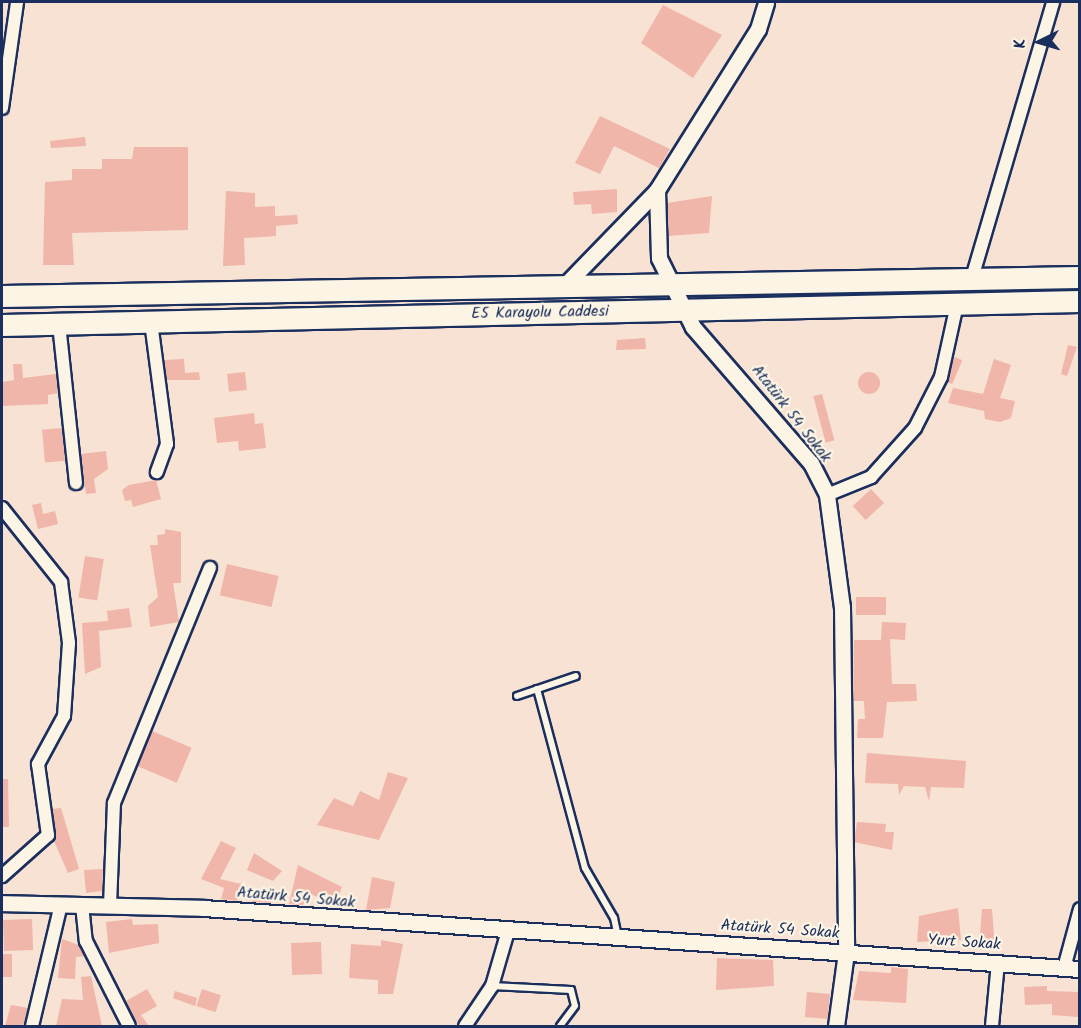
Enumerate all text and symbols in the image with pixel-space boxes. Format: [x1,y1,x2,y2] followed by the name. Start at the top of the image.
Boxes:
[1009,12,1069,72] north arrow
[1008,38,1033,50] text: K
[471,302,609,324] street label: E5 Karayolu Caddesi
[747,361,835,467] street label: Atatürk 54 Sokak
[236,883,356,913] street label: Atatürk 54 Sokak
[720,916,840,944] street label: Atatürk 54 Sokak
[927,931,1001,955] street label: Yurt Sokak

